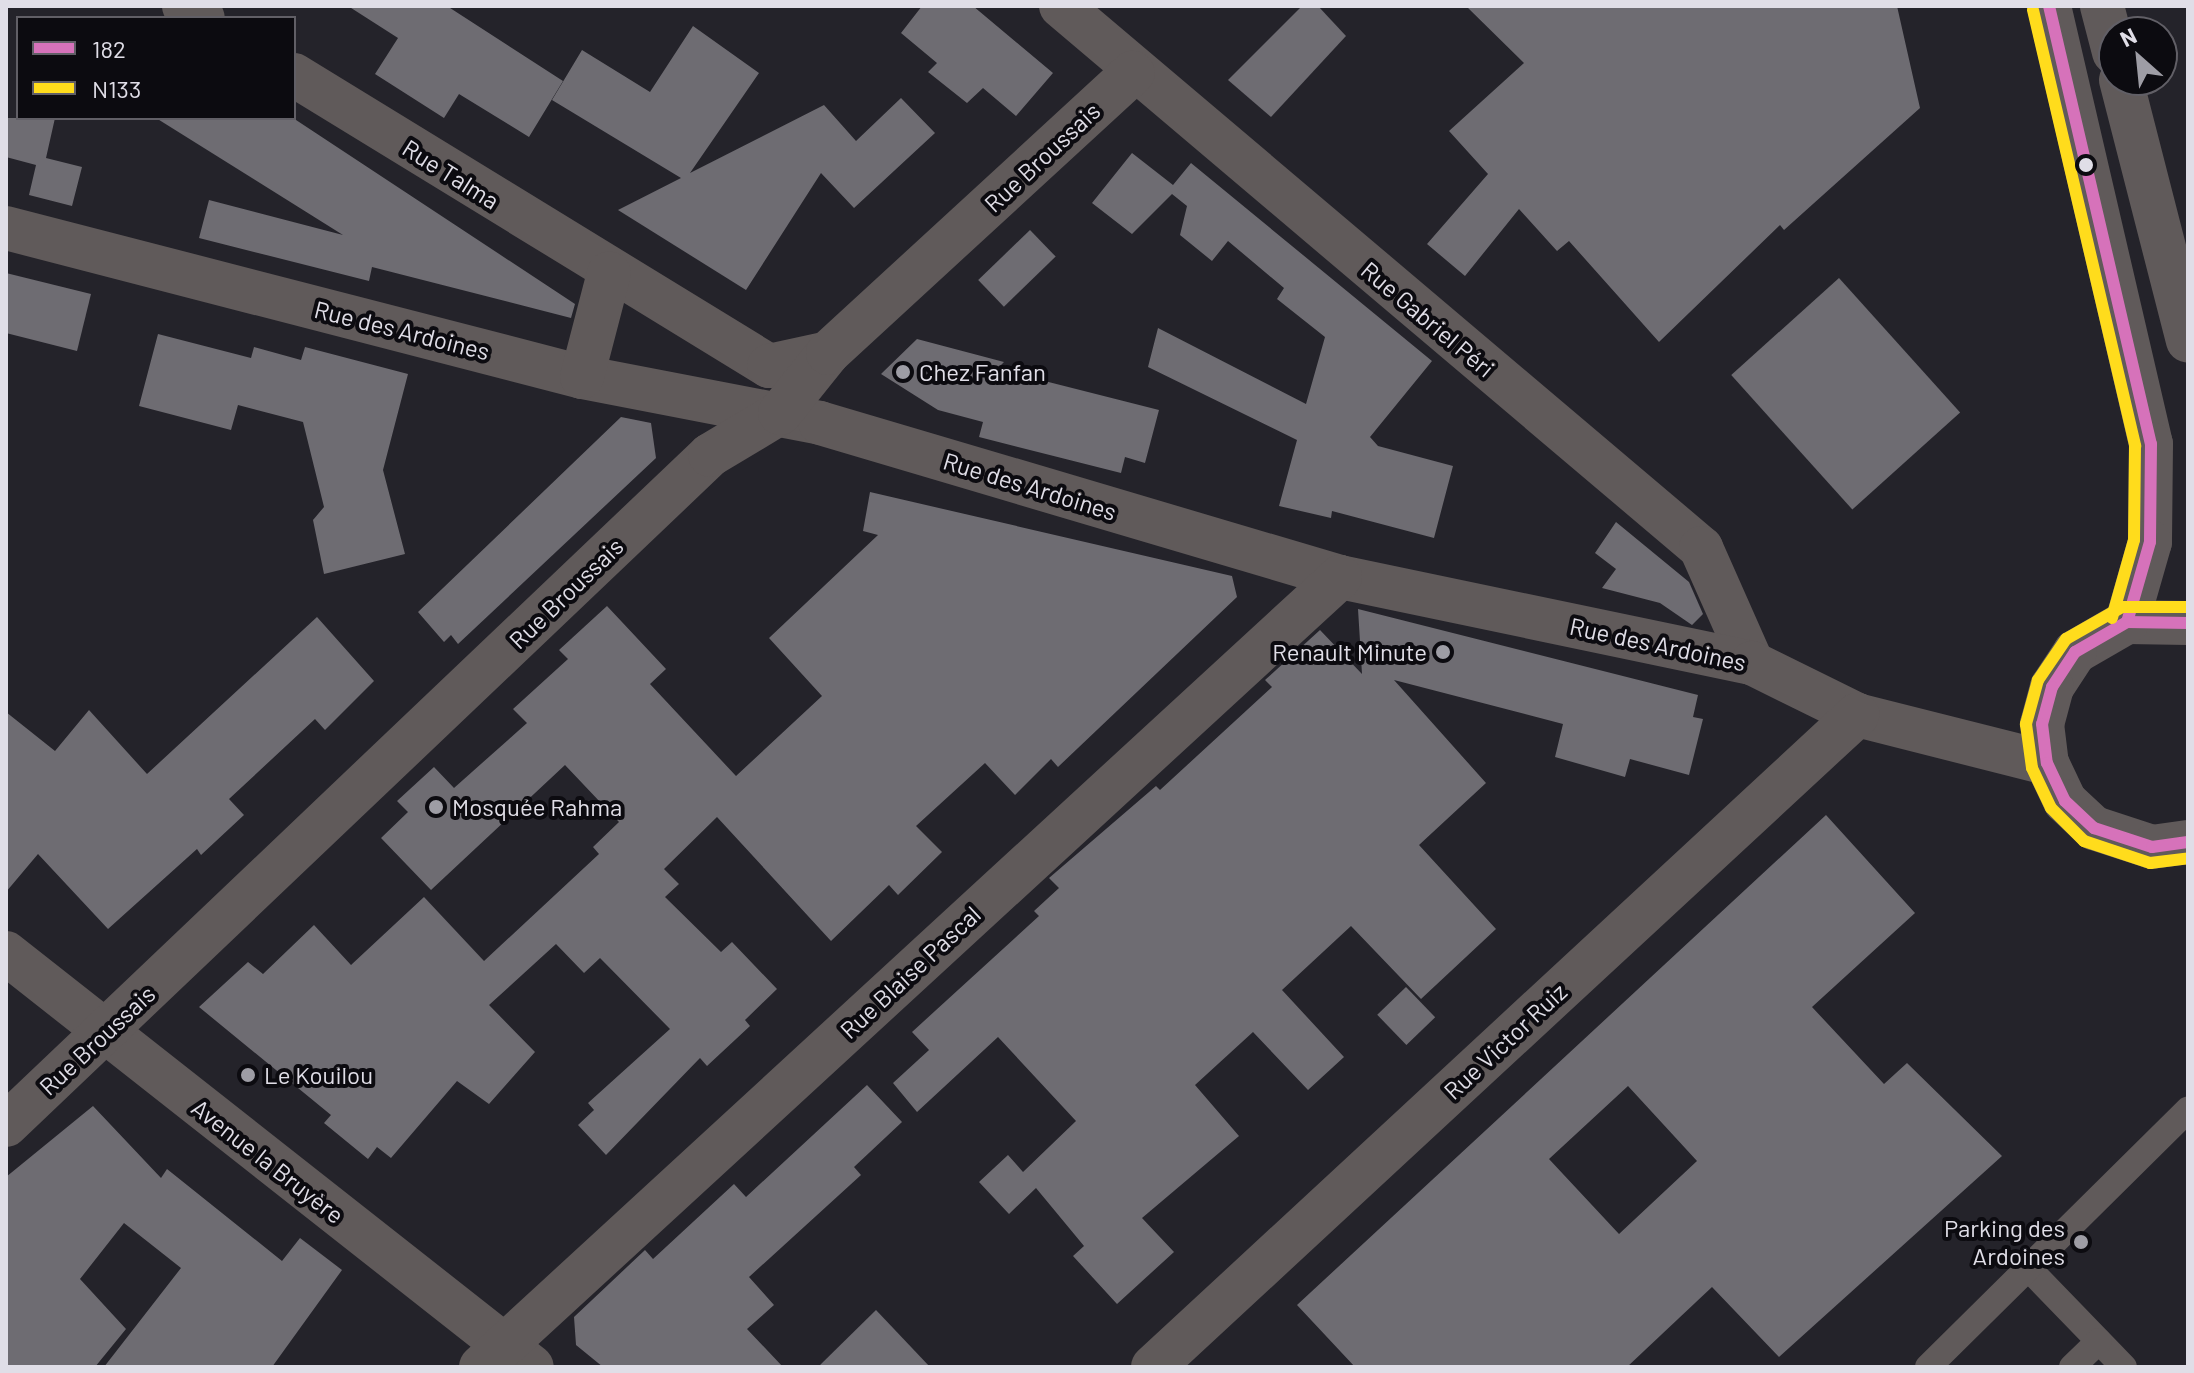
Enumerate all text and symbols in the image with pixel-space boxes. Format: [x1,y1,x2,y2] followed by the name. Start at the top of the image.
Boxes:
[16,16,296,120] legend
[2098,16,2178,96] north arrow
[2116,21,2140,51] text: N
[92,34,126,63] text: 182
[92,74,141,103] text: N133
[978,96,1106,218] street label: Rue Broussais
[397,133,505,215] street label: Rue Talma
[2078,157,2094,173] unlabelled marker
[1356,255,1500,383] street label: Rue Gabriel Péri
[311,294,493,366] street label: Rue des Ardoines
[919,358,1046,386] place label: Chez Fanfan
[894,363,912,381] marker: Chez Fanfan
[940,446,1120,526] street label: Rue des Ardoines
[503,531,629,655] street label: Rue Broussais
[1567,611,1749,677] street label: Rue des Ardoines
[1272,638,1427,666] place label: Renault Minute
[1434,643,1452,661] marker: Renault Minute
[452,793,622,821] place label: Mosquée Rahma
[427,798,445,816] marker: Mosquée Rahma
[834,900,986,1044] street label: Rue Blaise Pascal
[1438,977,1572,1105] street label: Rue Victor Ruiz
[33,979,161,1101] street label: Rue Broussais
[264,1061,373,1089] place label: Le Kouilou
[239,1066,257,1084] marker: Le Kouilou
[186,1093,350,1229] street label: Avenue la Bruyère
[1944,1214,2065,1270] place label: Parking des Ardoines
[2072,1233,2090,1251] marker: Parking des Ardoines

